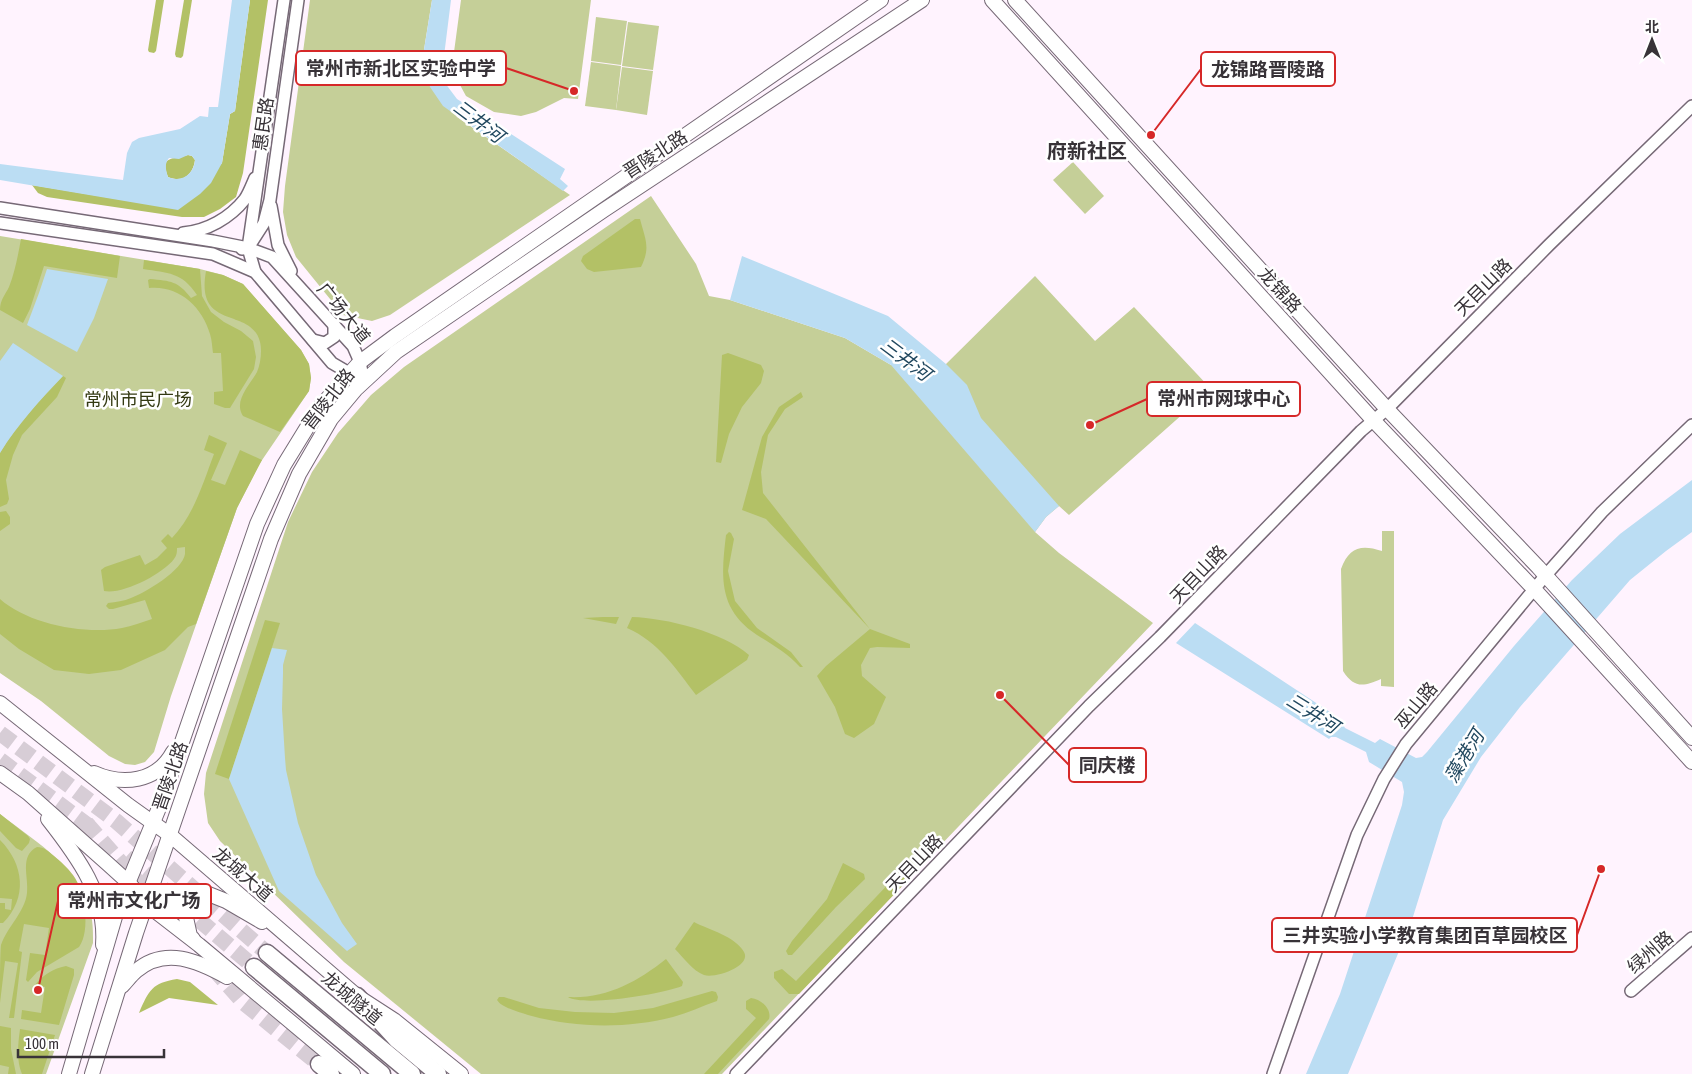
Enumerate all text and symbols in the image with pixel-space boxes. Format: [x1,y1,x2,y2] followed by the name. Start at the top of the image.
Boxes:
[1627,15,1677,65] north arrow
[1645,19,1659,35] text: 北
[296,51,506,85] callout: 常州市新北区实验中学
[1201,52,1335,86] callout: 龙锦路晋陵路
[306,57,496,79] text: 常州市新北区实验中学
[1211,58,1325,80] text: 龙锦路晋陵路
[450,95,512,149] water label: 三井河
[249,96,277,152] street label: 惠民路
[619,126,691,182] street label: 晋陵北路
[1047,139,1127,162] district label: 府新社区
[1450,254,1516,320] street label: 天目山路
[1254,263,1306,317] street label: 龙锦路
[313,278,375,348] street label: 广场大道
[877,333,939,387] water label: 三井河
[298,364,358,434] street label: 晋陵北路
[1147,382,1300,416] callout: 常州市网球中心
[1157,387,1291,409] text: 常州市网球中心
[84,389,192,410] park label: 常州市民广场
[1165,541,1231,607] street label: 天目山路
[1391,678,1441,732] street label: 巫山路
[1283,689,1346,740] water label: 三井河
[1440,722,1490,786] water label: 藻港河
[148,739,192,813] street label: 晋陵北路
[1069,748,1146,782] callout: 同庆楼
[1078,754,1136,776] text: 同庆楼
[881,830,947,896] street label: 天目山路
[209,842,277,906] street label: 龙城大道
[58,884,211,918] callout: 常州市文化广场
[67,889,201,911] text: 常州市文化广场
[1272,918,1577,952] callout: 三井实验小学教育集团百草园校区
[1282,924,1568,946] text: 三井实验小学教育集团百草园校区
[1623,926,1677,978] street label: 绿州路
[318,967,386,1029] street label: 龙城隧道
[18,1026,164,1058] scale bar
[25,1035,59,1052] text: 100 m

